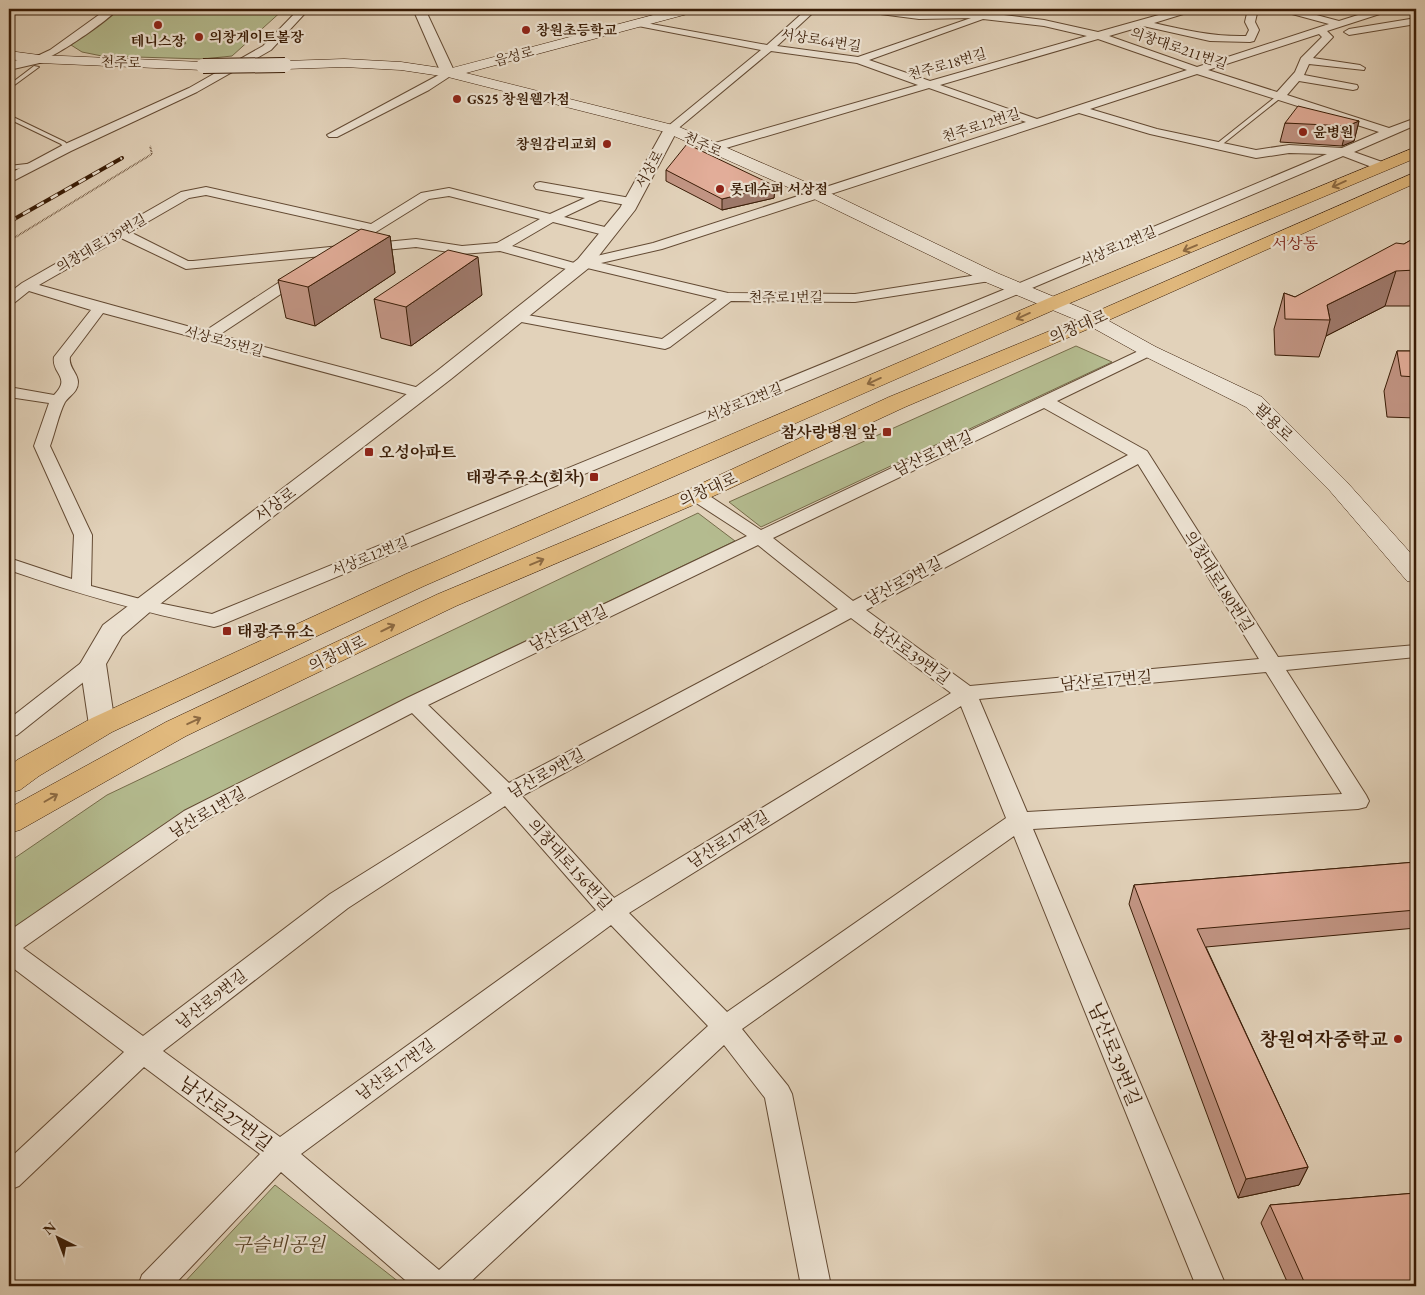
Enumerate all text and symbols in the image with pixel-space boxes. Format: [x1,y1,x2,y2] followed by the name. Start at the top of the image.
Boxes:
[152,19,164,31] marker: 테니스장
[536,21,618,39] place label: 창원초등학교
[1128,23,1230,73] street label: 의창대로211번길
[520,24,532,36] marker: 창원초등학교
[780,25,862,55] street label: 서상로64번길
[209,28,304,46] place label: 의창게이트볼장
[193,31,205,43] marker: 의창게이트볼장
[131,32,186,50] place label: 테니스장
[492,42,536,70] street label: 읍성로
[906,44,988,84] street label: 천주로18번길
[100,52,142,72] street label: 천주로
[467,90,570,108] place label: GS25 창원웰가점
[451,93,463,105] marker: GS25 창원웰가점
[940,104,1022,146] street label: 천주로12번길
[1313,123,1354,141] place label: 윤병원
[1297,126,1309,138] marker: 윤병원
[681,127,726,161] street label: 천주로
[516,135,597,153] place label: 창원감리교회
[601,138,613,150] marker: 창원감리교회
[631,146,667,191] street label: 서상로
[1332,179,1347,189] one-way arrow
[730,180,828,198] place label: 롯데슈퍼 서상점
[714,183,726,195] marker: 롯데슈퍼 서상점
[53,210,149,276] street label: 의창대로139번길
[1077,222,1159,270] street label: 서상로12번길
[1272,233,1319,254] district label: 서상동
[1182,244,1197,253] one-way arrow
[749,288,823,306] street label: 천주로1번길
[1046,305,1111,348] street label: 의창대로
[1016,312,1031,322] one-way arrow
[183,322,265,360] street label: 서상로25번길
[867,377,882,387] one-way arrow
[703,378,785,426] street label: 서상로12번길
[1250,399,1298,446] street label: 팔용로
[780,422,878,443] place label: 참사랑병원 앞
[881,426,893,438] marker: 참사랑병원 앞
[890,426,976,481] street label: 남산로1번길
[379,442,457,463] place label: 오성아파트
[363,446,375,458] marker: 오성아파트
[466,467,584,488] place label: 태광주유소(회차)
[676,467,741,512] street label: 의창대로
[588,471,600,483] marker: 태광주유소(회차)
[250,482,301,527] street label: 서상로
[1179,527,1258,636] street label: 의창대로180번길
[329,532,411,580] street label: 서상로12번길
[861,552,946,611] street label: 남산로9번길
[529,557,544,567] one-way arrow
[525,600,611,657] street label: 남산로1번길
[867,618,954,689] street label: 남산로39번길
[237,621,315,642] place label: 태광주유소
[380,623,395,633] one-way arrow
[221,625,233,637] marker: 태광주유소
[305,630,370,676] street label: 의창대로
[1059,666,1153,695] street label: 남산로17번길
[186,716,201,725] one-way arrow
[504,744,588,803] street label: 남산로9번길
[165,782,249,843] street label: 남산로1번길
[43,793,58,802] one-way arrow
[683,806,773,873] street label: 남산로17번길
[523,814,616,914] street label: 의창대로156번길
[171,965,251,1034] street label: 남산로9번길
[1082,999,1147,1110] street label: 남산로39번길
[1260,1027,1388,1052] place label: 창원여자중학교
[1392,1033,1404,1045] marker: 창원여자중학교
[352,1034,439,1105] street label: 남산로17번길
[174,1070,277,1156] street label: 남산로27번길
[32,1212,82,1262] north arrow
[39,1217,60,1239] text: N
[233,1232,327,1257] park label: 구슬비공원

